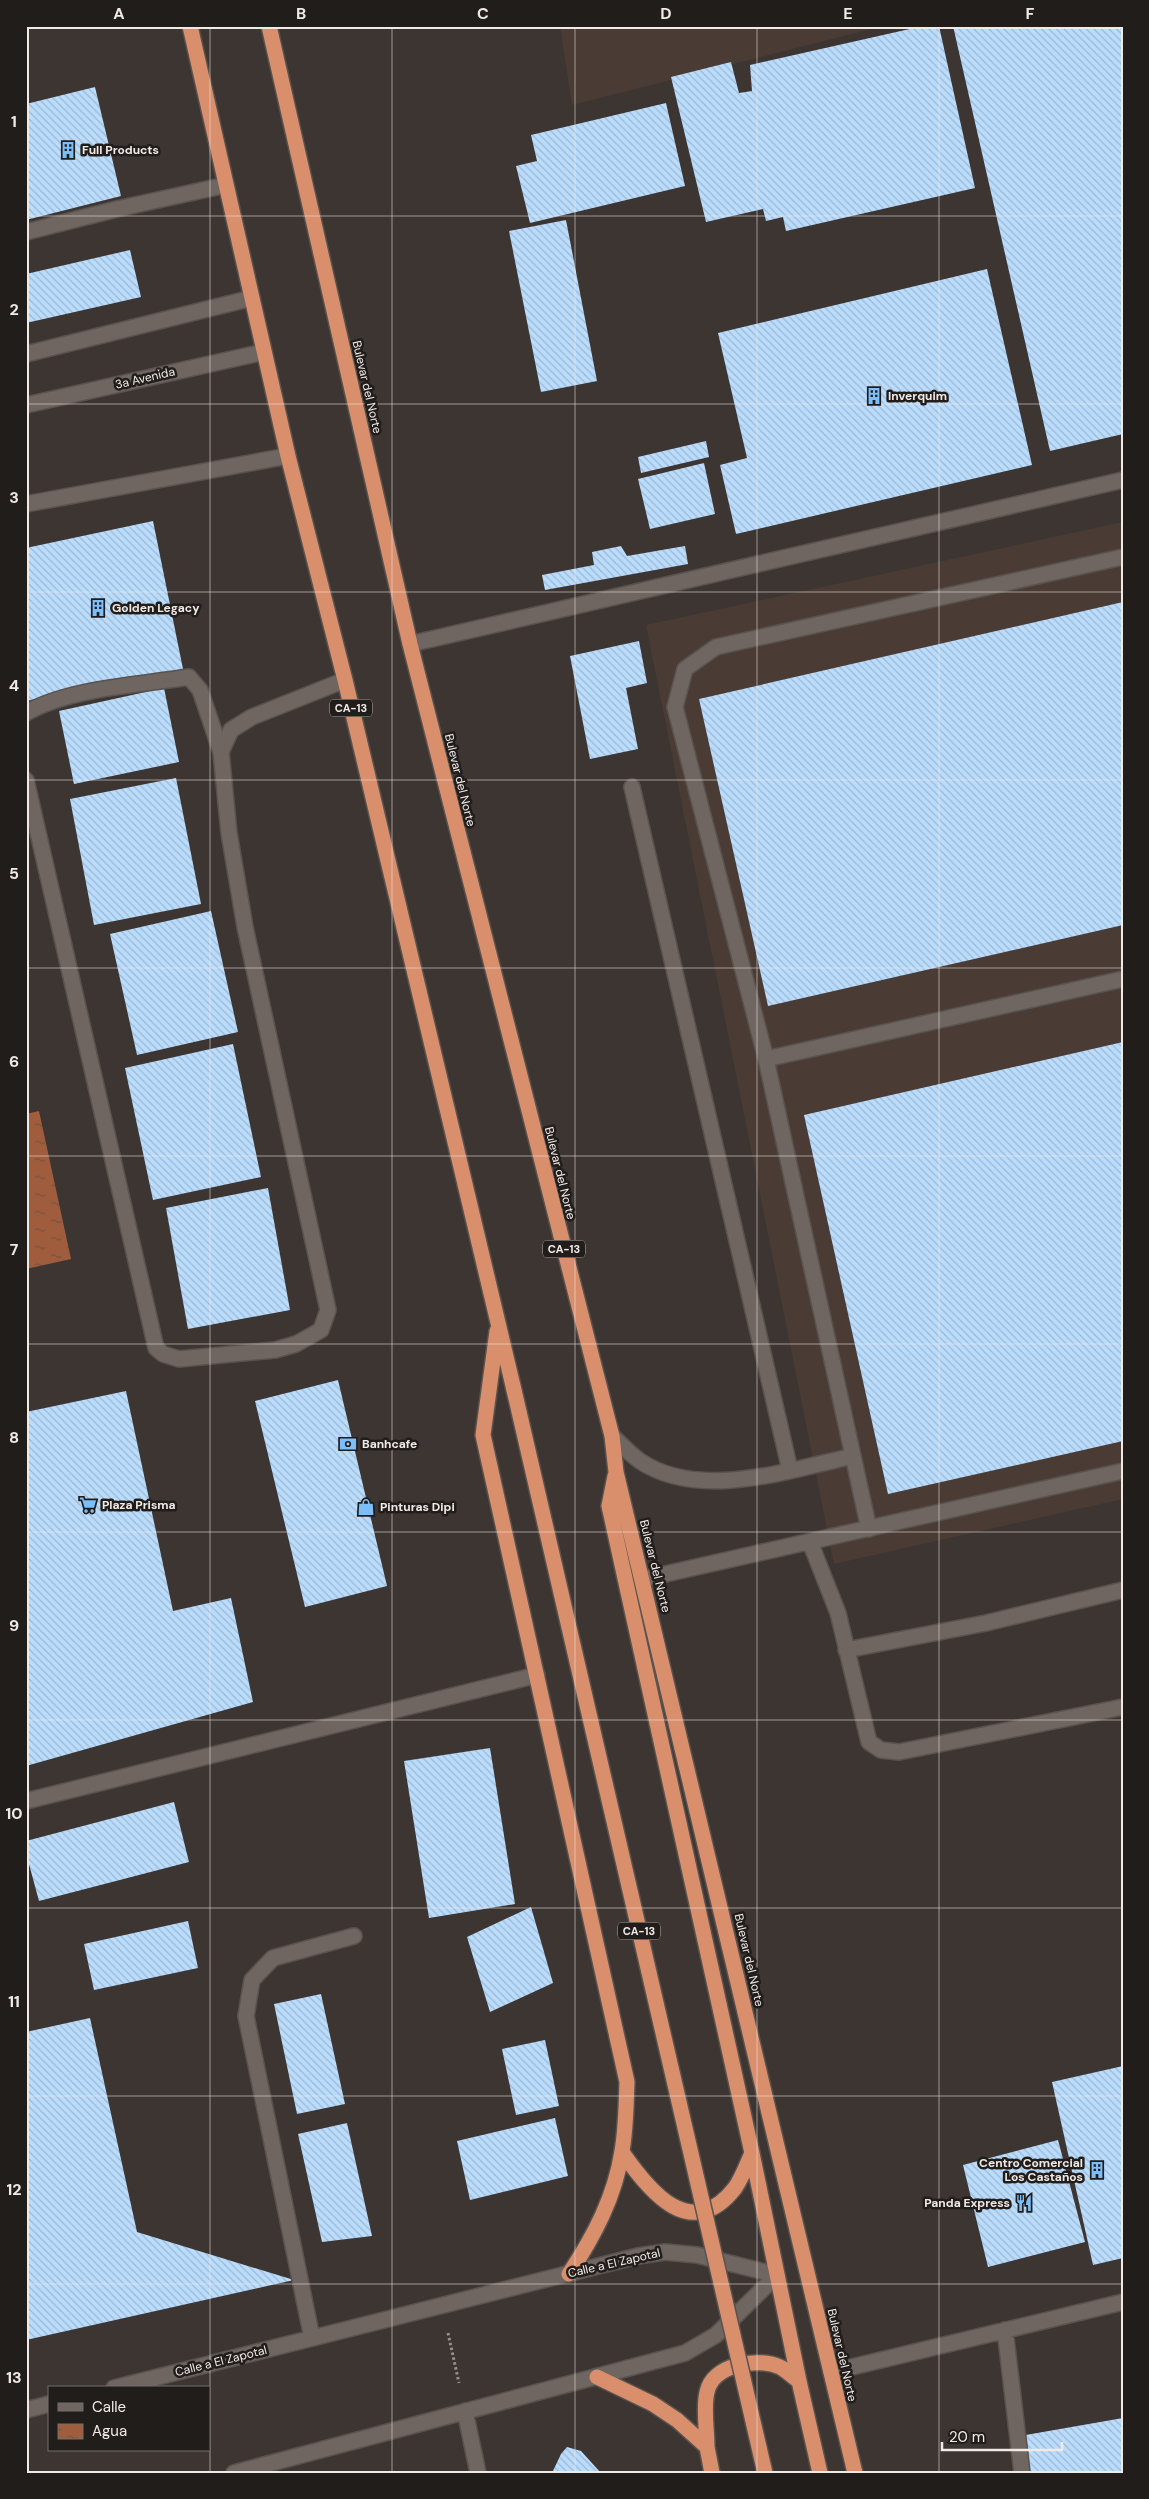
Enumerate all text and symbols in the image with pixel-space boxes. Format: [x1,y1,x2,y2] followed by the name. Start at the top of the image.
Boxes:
[113,3,125,24] text: A
[296,3,306,24] text: B
[477,3,489,24] text: C
[660,3,672,24] text: D
[843,3,853,24] text: E
[1026,3,1035,24] text: F
[11,111,17,132] text: 1
[58,140,78,160] building icon: Full Products
[82,142,159,158] place label: Full Products
[9,299,19,320] text: 2
[349,339,386,435] street label: Bulevar del Norte
[114,363,176,393] street label: 3a Avenida
[864,386,884,406] building icon: Inverquim
[888,388,947,404] place label: Inverquim
[9,487,19,508] text: 3
[88,598,108,618] building icon: Golden Legacy
[112,600,200,616] place label: Golden Legacy
[9,675,19,696] text: 4
[330,700,372,716] road number: CA-13
[441,732,479,828] street label: Bulevar del Norte
[9,863,19,884] text: 5
[9,1051,19,1072] text: 6
[541,1125,579,1221] street label: Bulevar del Norte
[10,1239,19,1260] text: 7
[543,1240,585,1258] road number: CA-13
[9,1427,19,1448] text: 8
[338,1434,358,1454] bank icon: Banhcafe
[362,1436,417,1452] place label: Banhcafe
[78,1495,98,1515] supermarket icon: Plaza Prisma
[102,1497,176,1513] place label: Plaza Prisma
[356,1497,376,1517] shop icon: Pinturas Dipi
[380,1499,455,1515] place label: Pinturas Dipi
[636,1518,674,1614] street label: Bulevar del Norte
[9,1615,19,1636] text: 9
[5,1803,23,1824] text: 10
[731,1912,768,2008] street label: Bulevar del Norte
[618,1922,660,1940] road number: CA-13
[8,1991,20,2012] text: 11
[979,2155,1083,2185] place label: Centro Comercial Los Castaños
[1087,2160,1107,2180] building icon: Centro Comercial Los Castaños
[6,2179,22,2200] text: 12
[1014,2193,1034,2213] restaurant icon: Panda Express
[924,2195,1010,2211] place label: Panda Express
[566,2245,662,2281] street label: Calle a El Zapotal
[824,2307,861,2403] street label: Bulevar del Norte
[173,2342,269,2380] street label: Calle a El Zapotal
[6,2367,22,2388] text: 13
[48,2386,210,2452] legend
[92,2397,126,2417] text: Calle
[942,2419,1062,2451] scale bar
[92,2421,127,2441] text: Agua
[949,2427,985,2447] text: 20 m

